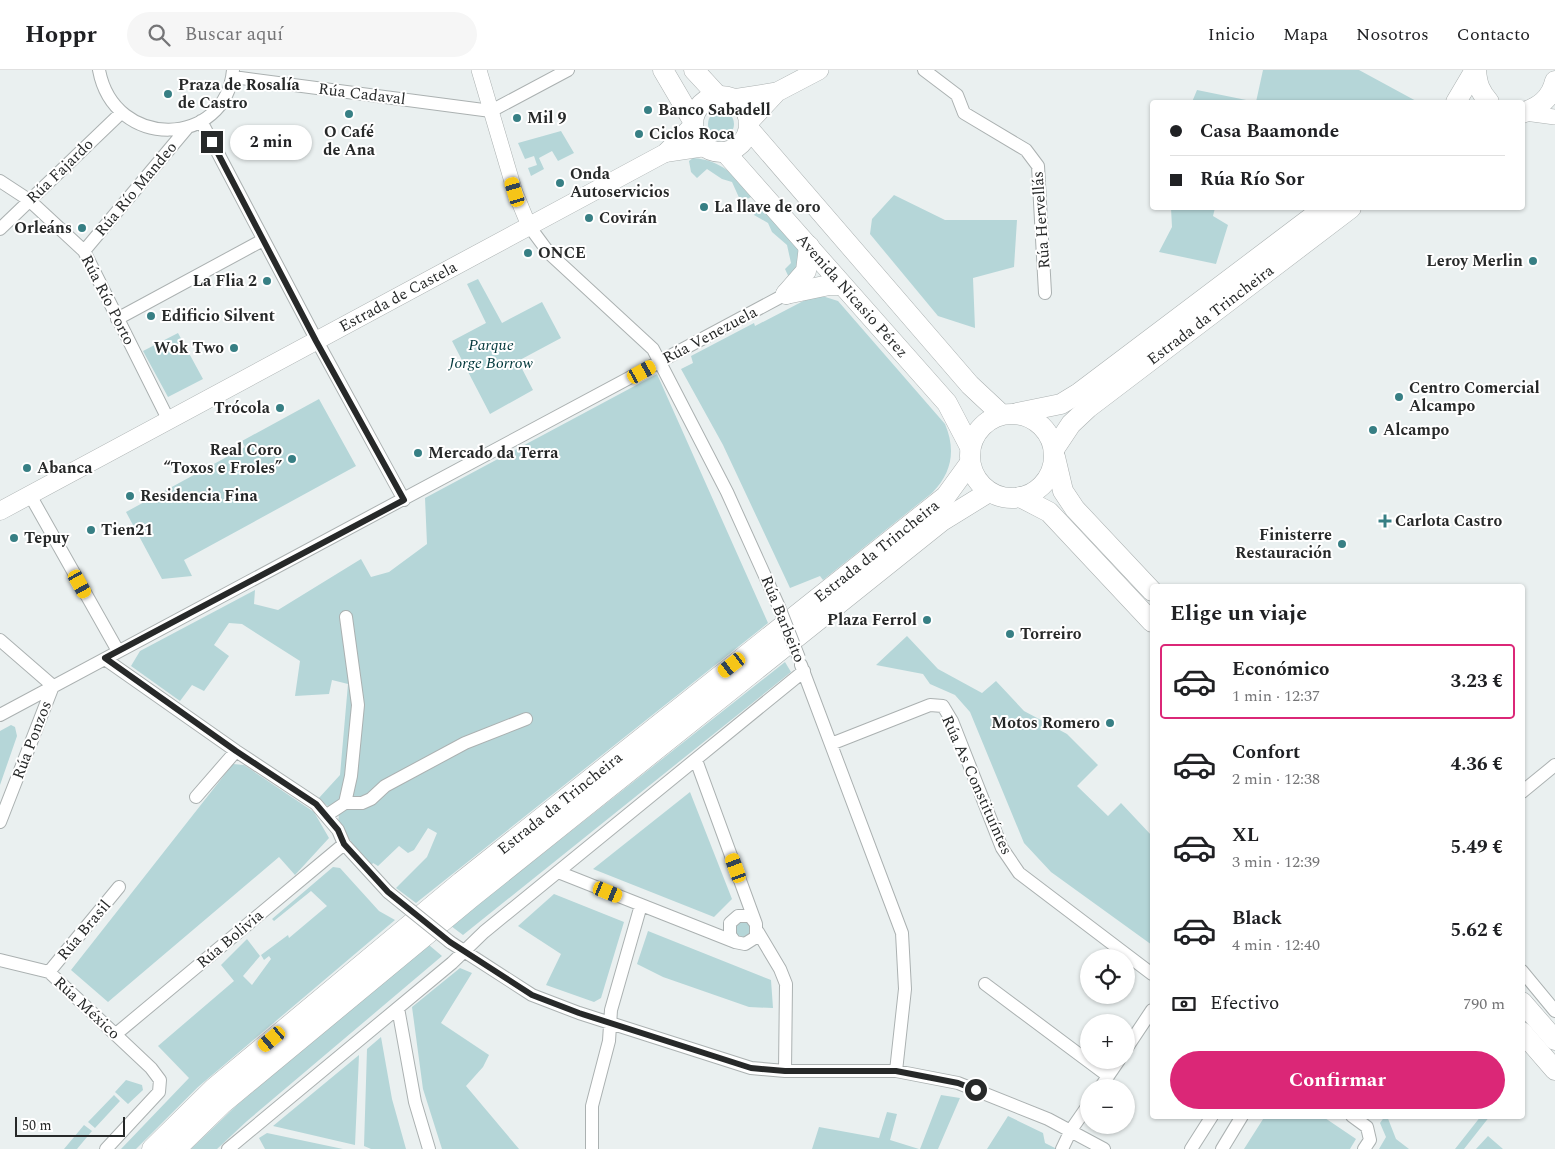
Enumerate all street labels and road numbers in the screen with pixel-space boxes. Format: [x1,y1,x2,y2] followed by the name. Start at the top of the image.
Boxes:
[317,77,407,111] street label: Rúa Cadaval
[21,133,99,209] street label: Rúa Fajardo
[89,136,183,242] street label: Rúa Río Mandeo
[1026,170,1056,270] street label: Rúa Hervellás
[790,228,914,363] street label: Avenida Nicasio Pérez
[75,251,141,349] street label: Rúa Río Porto
[335,255,462,338] street label: Estrada de Castela
[1142,259,1279,371] street label: Estrada da Trincheira
[658,300,762,370] street label: Rúa Venezuela
[809,494,945,608] street label: Estrada da Trincheira
[755,572,811,666] street label: Rúa Barbeito
[6,697,58,783] street label: Rúa Ponzos
[935,711,1019,859] street label: Rúa As Constituíntes
[492,746,628,861] street label: Estrada da Trincheira
[51,894,117,966] street label: Rúa Brasil
[191,904,269,974] street label: Rúa Bolivia
[48,971,126,1045] street label: Rúa México

